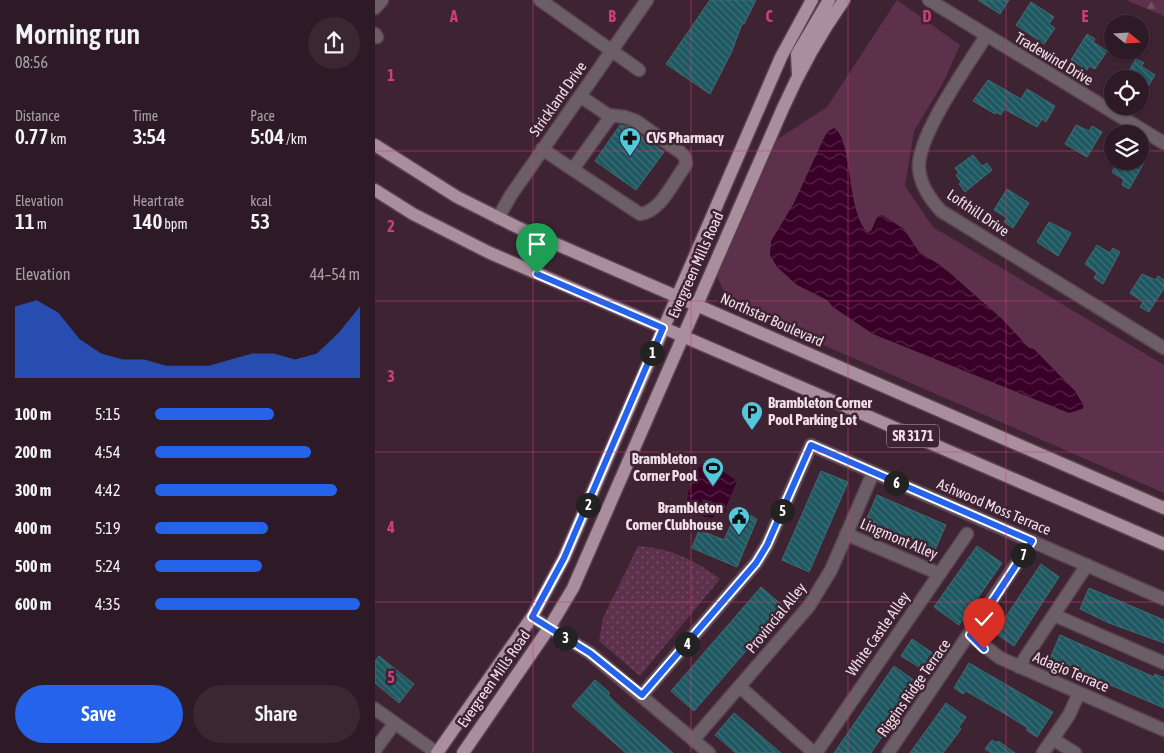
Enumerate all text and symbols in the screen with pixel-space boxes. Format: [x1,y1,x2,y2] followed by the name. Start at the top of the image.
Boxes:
[449,7,458,25] text: A
[608,7,616,25] text: B
[765,7,773,25] text: C
[923,7,932,25] text: D
[1082,7,1089,25] text: E
[1104,15,1149,60] north arrow
[1104,15,1149,170] map controls
[308,17,360,69] button: share
[15,18,140,50] text: Morning run
[1012,28,1097,89] street label: Tradewind Drive
[15,53,48,71] text: 08:56
[526,58,590,139] street label: Strickland Drive
[387,66,395,84] text: 1
[1104,70,1149,115] button: locate
[15,108,60,124] text: Distance
[133,108,158,124] text: Time
[250,108,275,124] text: Pace
[15,124,48,148] text: 0.77
[133,124,166,148] text: 3:54
[250,124,284,148] text: 5:04
[1104,125,1149,170] button: layers
[618,126,642,157] pharmacy icon: CVS Pharmacy
[646,129,725,146] place label: CVS Pharmacy
[48,131,67,147] text: km
[284,131,307,147] text: /km
[944,186,1013,240] street label: Lofthill Drive
[15,193,64,209] text: Elevation
[133,193,184,209] text: Heart rate
[250,193,272,209] text: kcal
[15,209,35,233] text: 11
[133,209,162,233] text: 140
[250,209,270,233] text: 53
[665,209,727,321] street label: Evergreen Mills Road
[35,216,47,232] text: m
[162,216,188,232] text: bpm
[387,217,395,235] text: 2
[516,223,558,274] pin
[523,230,551,258] icon: arrive
[15,265,70,283] text: Elevation
[310,265,360,283] text: 44–54 m
[718,289,826,350] street label: Northstar Boulevard
[639,340,665,366] pin: 1
[649,345,656,361] text: 1
[387,367,395,385] text: 3
[768,394,873,428] place label: Brambleton Corner Pool Parking Lot
[740,400,764,431] parking icon: Brambleton Corner Pool Parking Lot
[15,405,51,423] text: 100 m
[95,405,120,423] text: 5:15
[887,424,939,448] road number: SR 3171
[15,443,51,461] text: 200 m
[95,443,120,461] text: 4:54
[632,450,698,484] place label: Brambleton Corner Pool
[701,456,725,487] sports icon: Brambleton Corner Pool
[883,470,909,496] pin: 6
[893,475,900,491] text: 6
[935,475,1054,538] street label: Ashwood Moss Terrace
[15,481,51,499] text: 300 m
[95,481,120,499] text: 4:42
[575,492,601,518] pin: 2
[585,497,592,513] text: 2
[769,498,795,524] pin: 5
[625,499,723,533] place label: Brambleton Corner Clubhouse
[779,503,786,519] text: 5
[727,505,751,536] public building icon: Brambleton Corner Clubhouse
[858,515,940,562] street label: Lingmont Alley
[386,518,395,536] text: 4
[15,519,51,537] text: 400 m
[95,519,120,537] text: 5:19
[1011,542,1035,568] pin: 7
[1020,547,1027,563] text: 7
[15,557,51,575] text: 500 m
[95,557,120,575] text: 5:24
[742,579,809,656] street label: Provincial Alley
[842,588,913,679] street label: White Castle Alley
[15,595,51,613] text: 600 m
[95,595,120,613] text: 4:35
[963,598,1005,649] pin
[970,605,998,633] icon: check
[553,626,577,650] pin: 3
[454,627,533,730] street label: Evergreen Mills Road
[562,630,569,646] text: 3
[675,632,699,656] pin: 4
[684,636,691,652] text: 4
[874,636,954,740] street label: Riggins Ridge Terrace
[1031,648,1112,695] street label: Adagio Terrace
[387,668,395,686] text: 5
[15,685,183,743] button: Save
[193,685,360,743] button: Share

